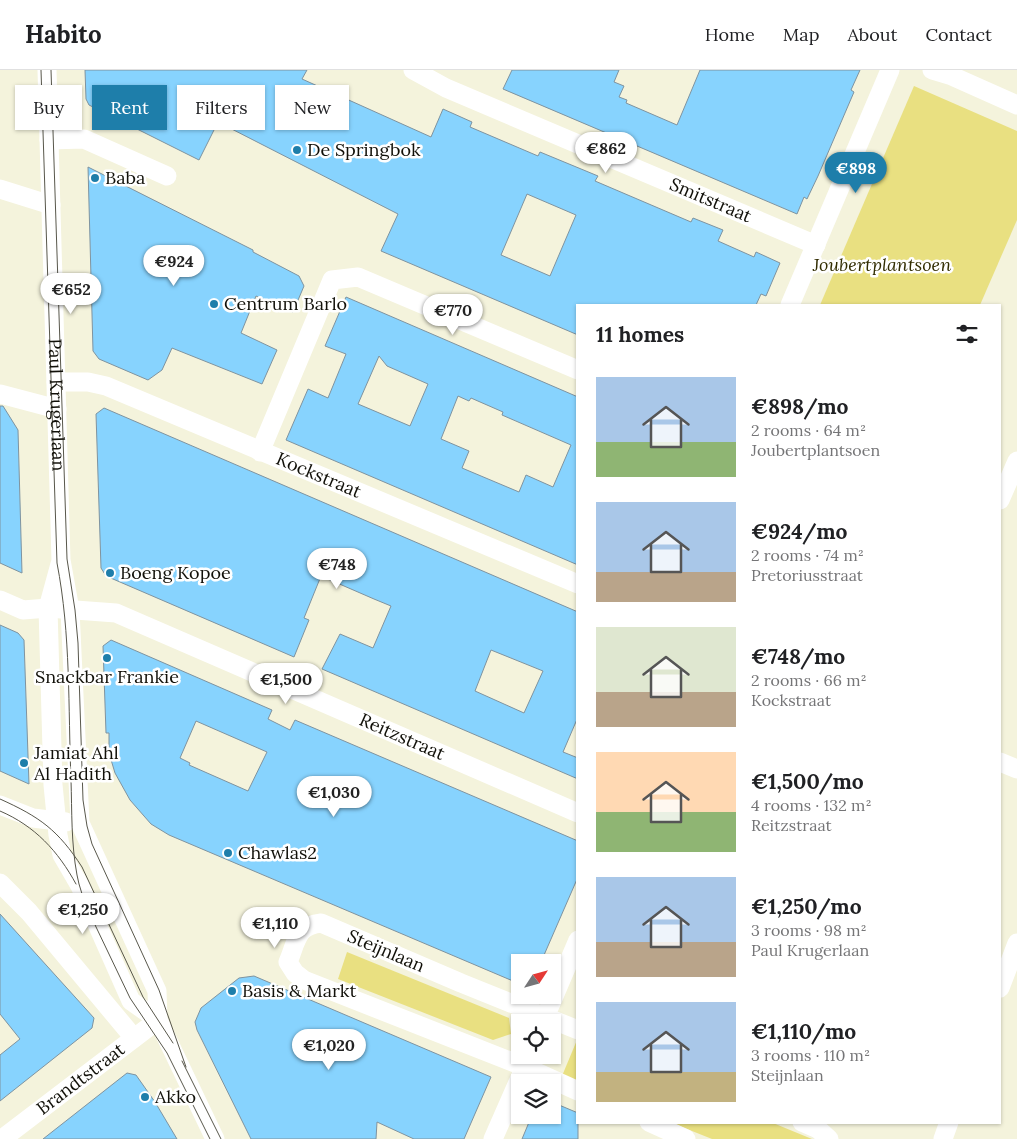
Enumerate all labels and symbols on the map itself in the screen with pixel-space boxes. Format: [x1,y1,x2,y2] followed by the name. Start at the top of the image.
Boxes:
[576,132,636,174] pin: €862
[307,138,421,161] place label: De Springbok
[291,144,303,156] marker: De Springbok
[826,152,886,194] pin: €898
[105,166,145,189] place label: Baba
[89,172,101,184] marker: Baba
[666,172,755,227] street label: Smitstraat
[144,244,204,287] pin: €924
[812,253,951,276] park label: Joubertplantsoen
[41,272,101,315] pin: €652
[224,292,347,315] place label: Centrum Barlo
[423,294,483,336] pin: €770
[208,298,220,310] marker: Centrum Barlo
[44,338,70,472] street label: Paul Krugerlaan
[273,447,365,503] street label: Kockstraat
[307,548,367,590] pin: €748
[120,561,231,584] place label: Boeng Kopoe
[104,567,116,579] marker: Boeng Kopoe
[101,652,113,664] marker: Snackbar Frankie
[245,662,327,705] pin: €1,500
[35,665,179,688] place label: Snackbar Frankie
[356,708,449,765] street label: Reitzstraat
[33,741,119,785] place label: Jamiat Ahl Al Hadith
[18,757,30,769] marker: Jamiat Ahl Al Hadith
[293,776,375,818] pin: €1,030
[238,841,317,864] place label: Chawlas2
[222,847,234,859] marker: Chawlas2
[42,892,124,935] pin: €1,250
[234,906,316,949] pin: €1,110
[344,924,428,977] street label: Steijnlaan
[511,954,561,1004] north arrow
[242,979,356,1002] place label: Basis & Markt
[226,985,238,997] marker: Basis & Markt
[288,1028,370,1071] pin: €1,020
[32,1038,129,1120] street label: Brandtstraat
[154,1085,196,1108] place label: Akko
[139,1091,151,1103] marker: Akko

